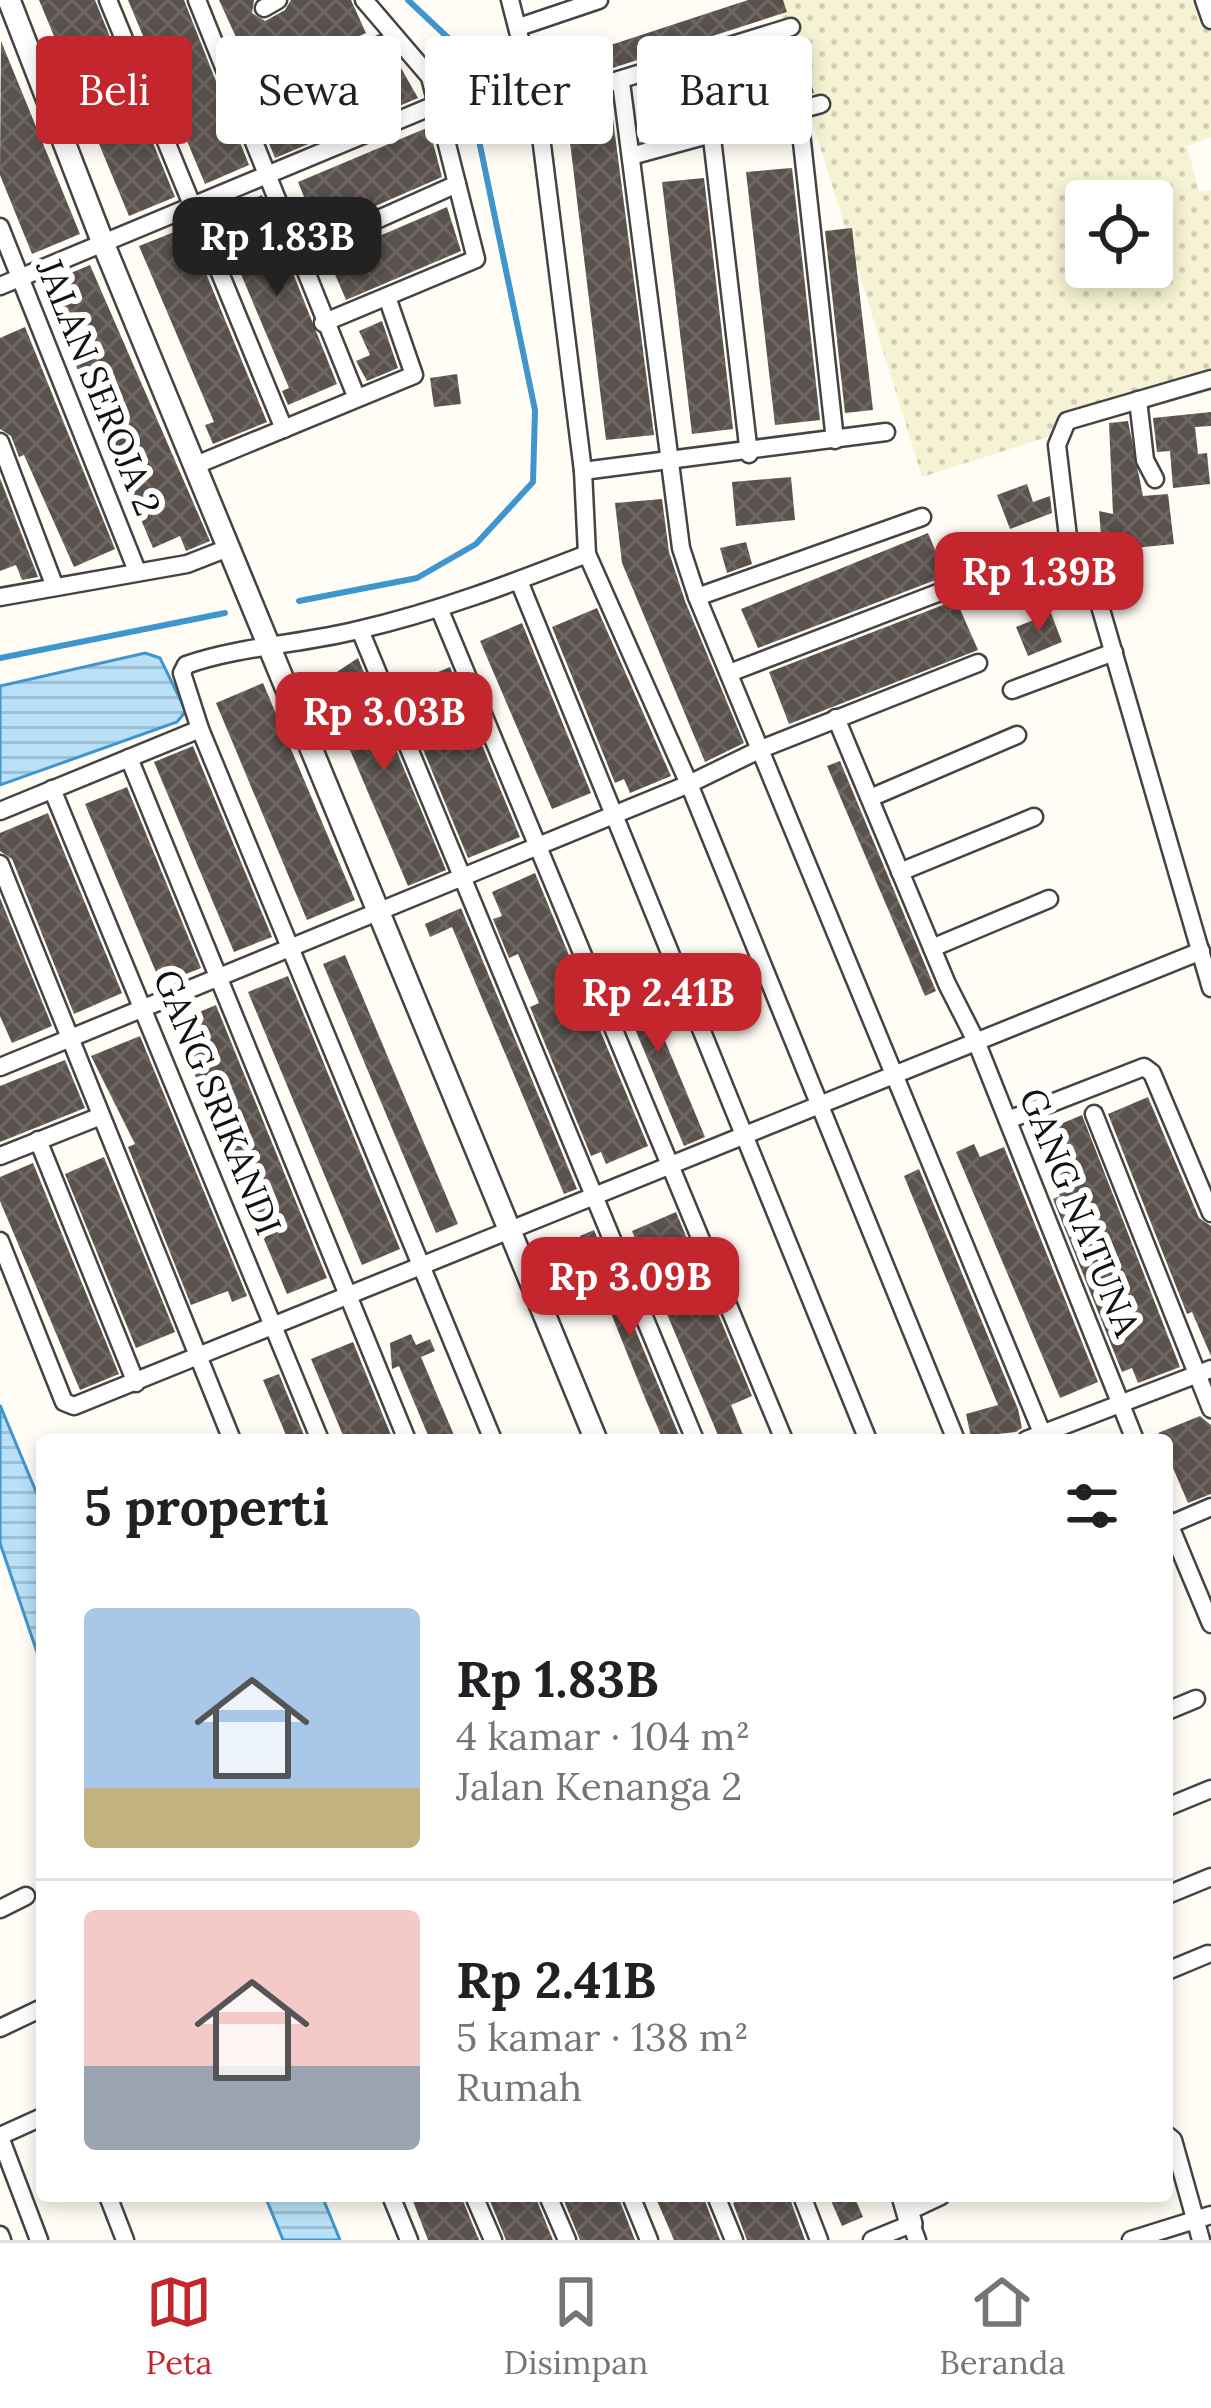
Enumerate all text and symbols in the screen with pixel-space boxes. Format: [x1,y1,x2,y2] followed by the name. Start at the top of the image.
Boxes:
[36,36,192,144] chip: Beli
[216,36,401,144] chip: Sewa
[425,36,613,144] chip: Filter
[637,36,812,144] chip: Baru
[1065,180,1173,288] map controls
[1065,180,1173,288] button: locate
[153,197,401,299] pin: Rp 1.83B
[199,211,355,261] text: Rp 1.83B
[26,251,171,522] street label: JALAN SEROJA 2
[915,532,1163,634] pin: Rp 1.39B
[961,546,1117,596] text: Rp 1.39B
[260,672,508,774] pin: Rp 3.03B
[303,686,465,736] text: Rp 3.03B
[534,953,782,1055] pin: Rp 2.41B
[144,963,292,1241] street label: GANG SRIKANDI
[581,967,735,1017] text: Rp 2.41B
[1009,1081,1151,1343] street label: GANG NATUNA
[506,1237,754,1339] pin: Rp 3.09B
[548,1251,712,1301] text: Rp 3.09B
[1059,1473,1125,1539] icon: filters
[84,1474,329,1539] text: 5 properti
[456,1646,659,1711] text: Rp 1.83B
[180,1656,324,1800] icon: home
[456,1711,750,1761] text: 4 kamar · 104 m²
[456,1761,742,1811] text: Jalan Kenanga 2
[456,1947,656,2012] text: Rp 2.41B
[180,1958,324,2102] icon: home
[456,2012,749,2062] text: 5 kamar · 138 m²
[456,2062,582,2112] text: Rumah
[145,2269,213,2383] tab: Peta
[504,2269,648,2383] tab: Disimpan
[939,2269,1065,2383] tab: Beranda

